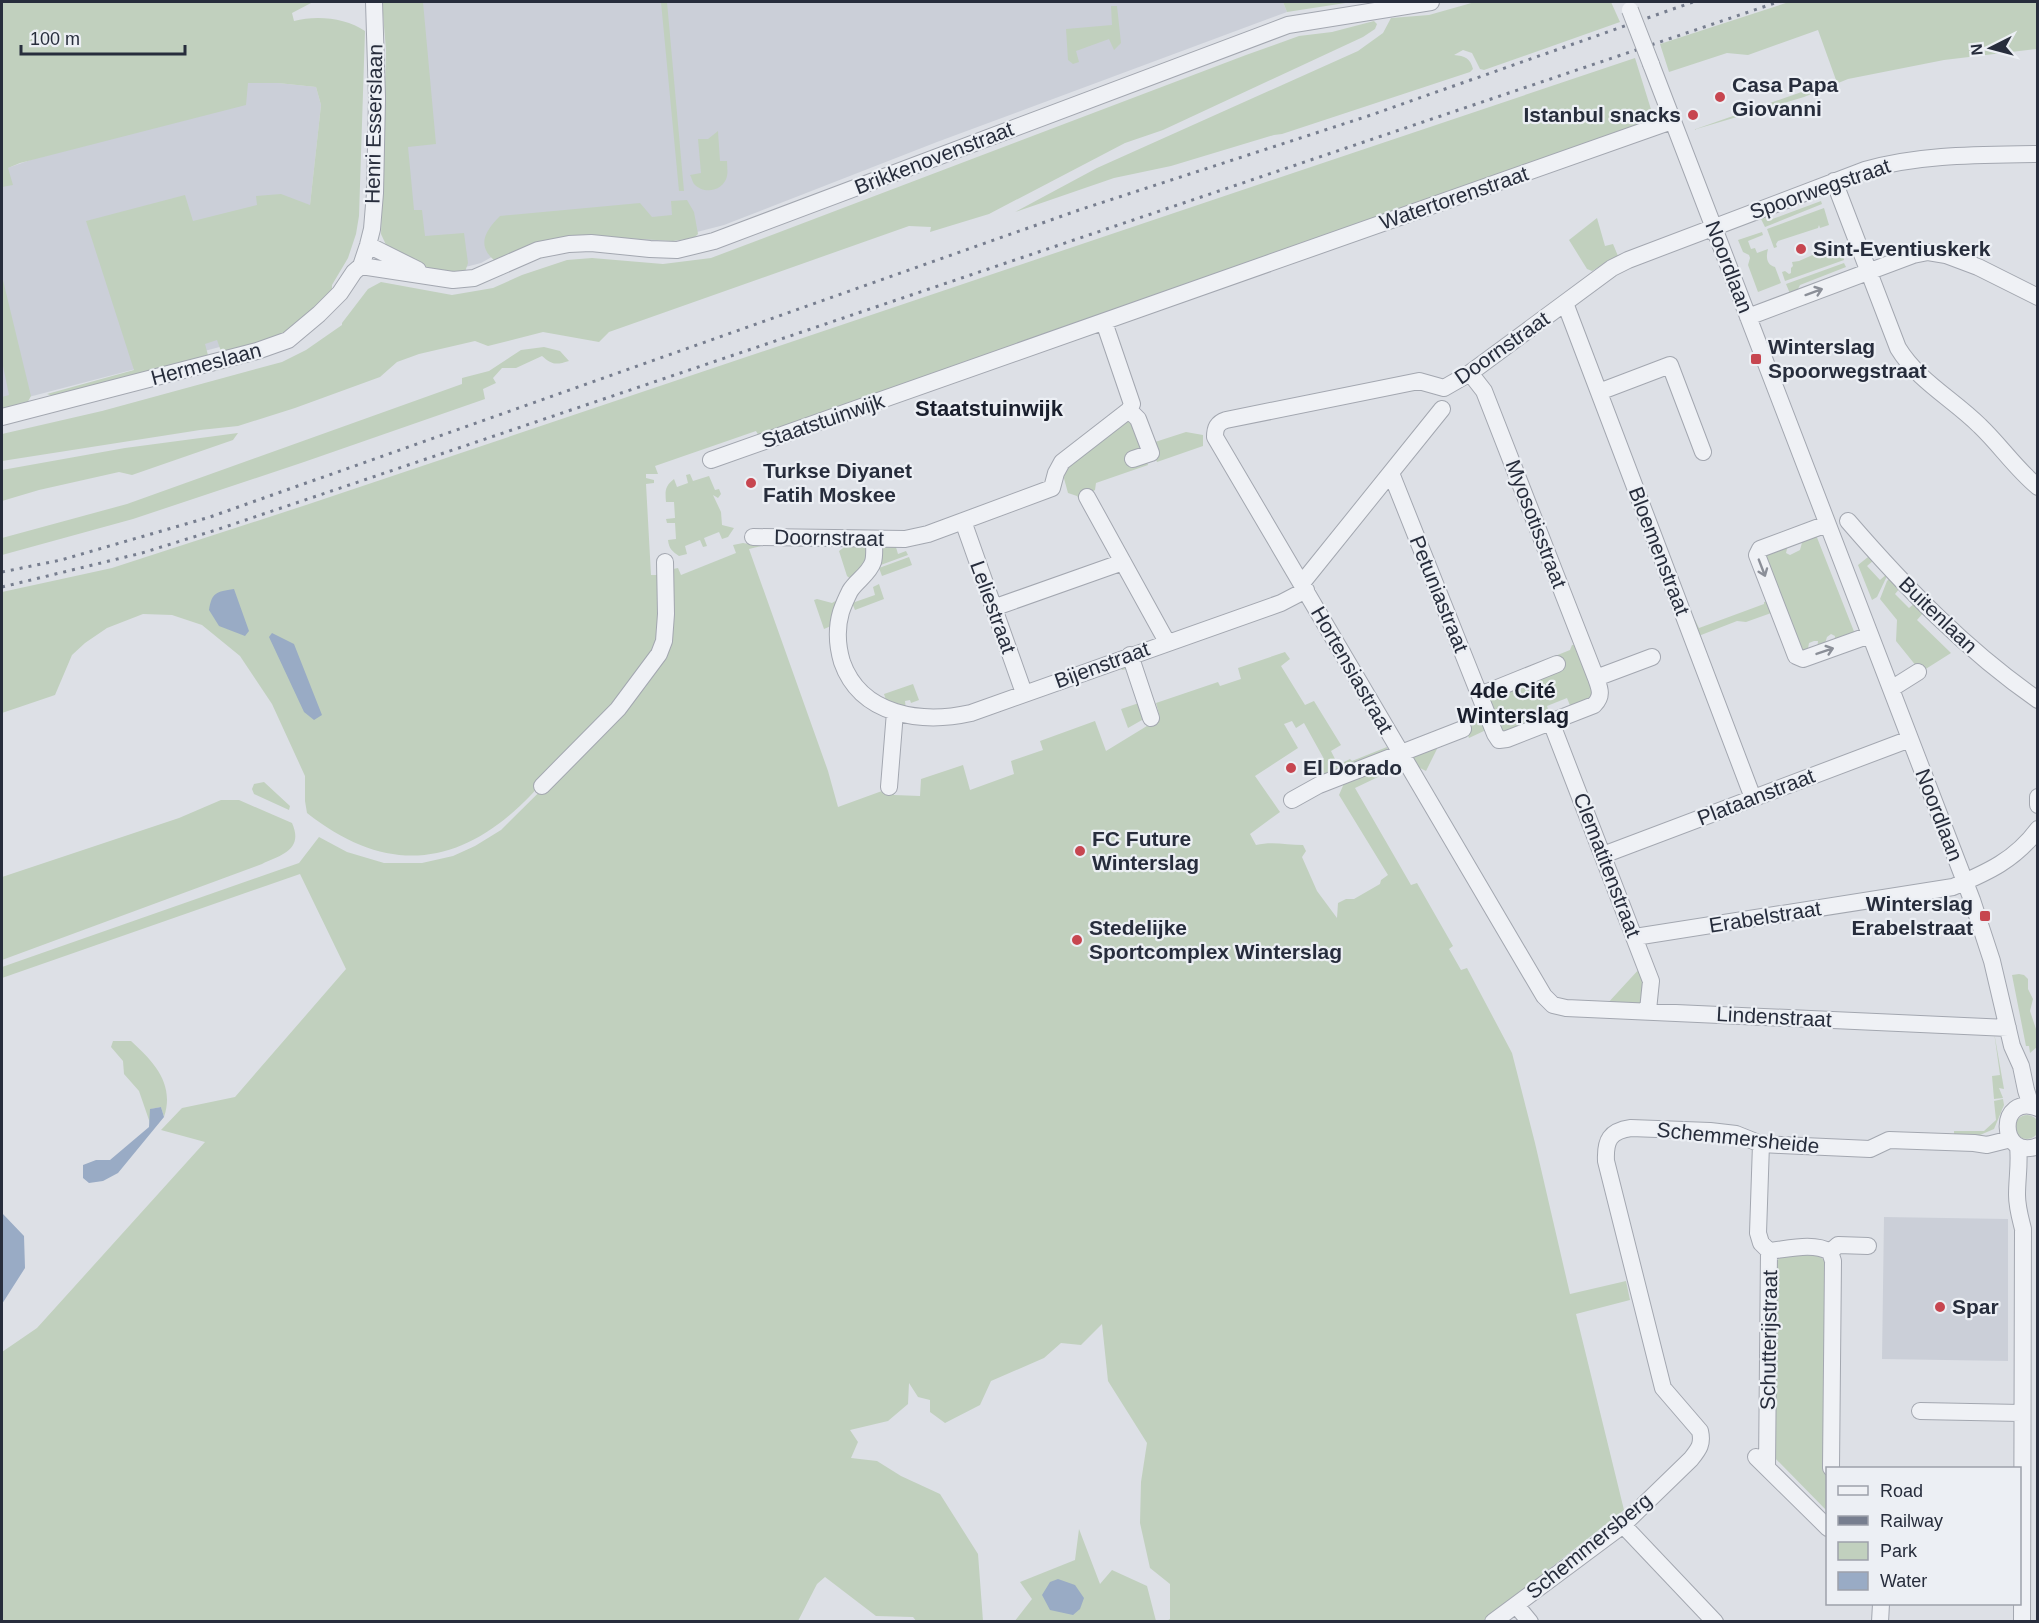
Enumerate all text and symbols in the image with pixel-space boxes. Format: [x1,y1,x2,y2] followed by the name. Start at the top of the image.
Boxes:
[21,18,184,56] scale bar
[1961,18,2021,78] north arrow
[30,29,80,49] text: 100 m
[1968,43,1986,56] text: N
[361,44,386,204] street label: Henri Esserslaan
[1732,73,1839,120] place label: Casa Papa Giovanni
[1713,90,1727,104] marker: Casa Papa Giovanni
[1523,103,1681,126] place label: Istanbul snacks
[1686,108,1700,122] marker: Istanbul snacks
[851,117,1017,198] street label: Brikkenovenstraat
[1747,154,1893,223] street label: Spoorwegstraat
[1377,161,1531,234] street label: Watertorenstraat
[1701,217,1758,316] street label: Noordlaan
[1813,237,1991,260] place label: Sint-Eventiuskerk
[1794,242,1808,256] marker: Sint-Eventiuskerk
[1805,286,1823,297] one-way arrow
[1450,307,1553,388] street label: Doornstraat
[1768,335,1927,382] place label: Winterslag Spoorwegstraat
[148,338,264,389] street label: Hermeslaan
[1749,352,1763,366] marker: Winterslag Spoorwegstraat
[758,389,888,452] street label: Staatstuinwijk
[915,396,1064,421] district label: Staatstuinwijk
[1501,457,1572,591] street label: Myosotisstraat
[763,459,912,506] place label: Turkse Diyanet Fatih Moskee
[744,476,758,490] marker: Turkse Diyanet Fatih Moskee
[1624,483,1695,618] street label: Bloemenstraat
[774,525,884,550] street label: Doornstraat
[1406,532,1473,656] street label: Petuniastraat
[966,557,1021,656] street label: Leliestraat
[1757,558,1768,577] one-way arrow
[1895,572,1982,657] street label: Buitenlaan
[1307,602,1398,737] street label: Hortensiastraat
[1051,637,1153,692] street label: Bijenstraat
[1815,645,1834,656] one-way arrow
[1457,678,1569,728] district label: 4de Cité Winterslag
[1303,756,1402,779] place label: El Dorado
[1284,761,1298,775] marker: El Dorado
[1694,764,1818,829] street label: Plataanstraat
[1911,765,1968,864] street label: Noordlaan
[1569,789,1646,940] street label: Clematitenstraat
[1092,827,1199,874] place label: FC Future Winterslag
[1073,844,1087,858] marker: FC Future Winterslag
[1852,892,1973,939] place label: Winterslag Erabelstraat
[1707,896,1823,937] street label: Erabelstraat
[1978,909,1992,923] marker: Winterslag Erabelstraat
[1089,916,1342,963] place label: Stedelijke Sportcomplex Winterslag
[1070,933,1084,947] marker: Stedelijke Sportcomplex Winterslag
[1716,1002,1832,1031] street label: Lindenstraat
[1656,1118,1821,1157] street label: Schemmersheide
[1756,1270,1781,1410] street label: Schutterijstraat
[1952,1295,1999,1318] place label: Spar
[1933,1300,1947,1314] marker: Spar
[1826,1467,2021,1605] legend
[1880,1481,1923,1501] text: Road
[1522,1488,1656,1603] street label: Schemmersberg
[1880,1511,1943,1531] text: Railway
[1880,1541,1918,1561] text: Park
[1880,1571,1927,1591] text: Water

